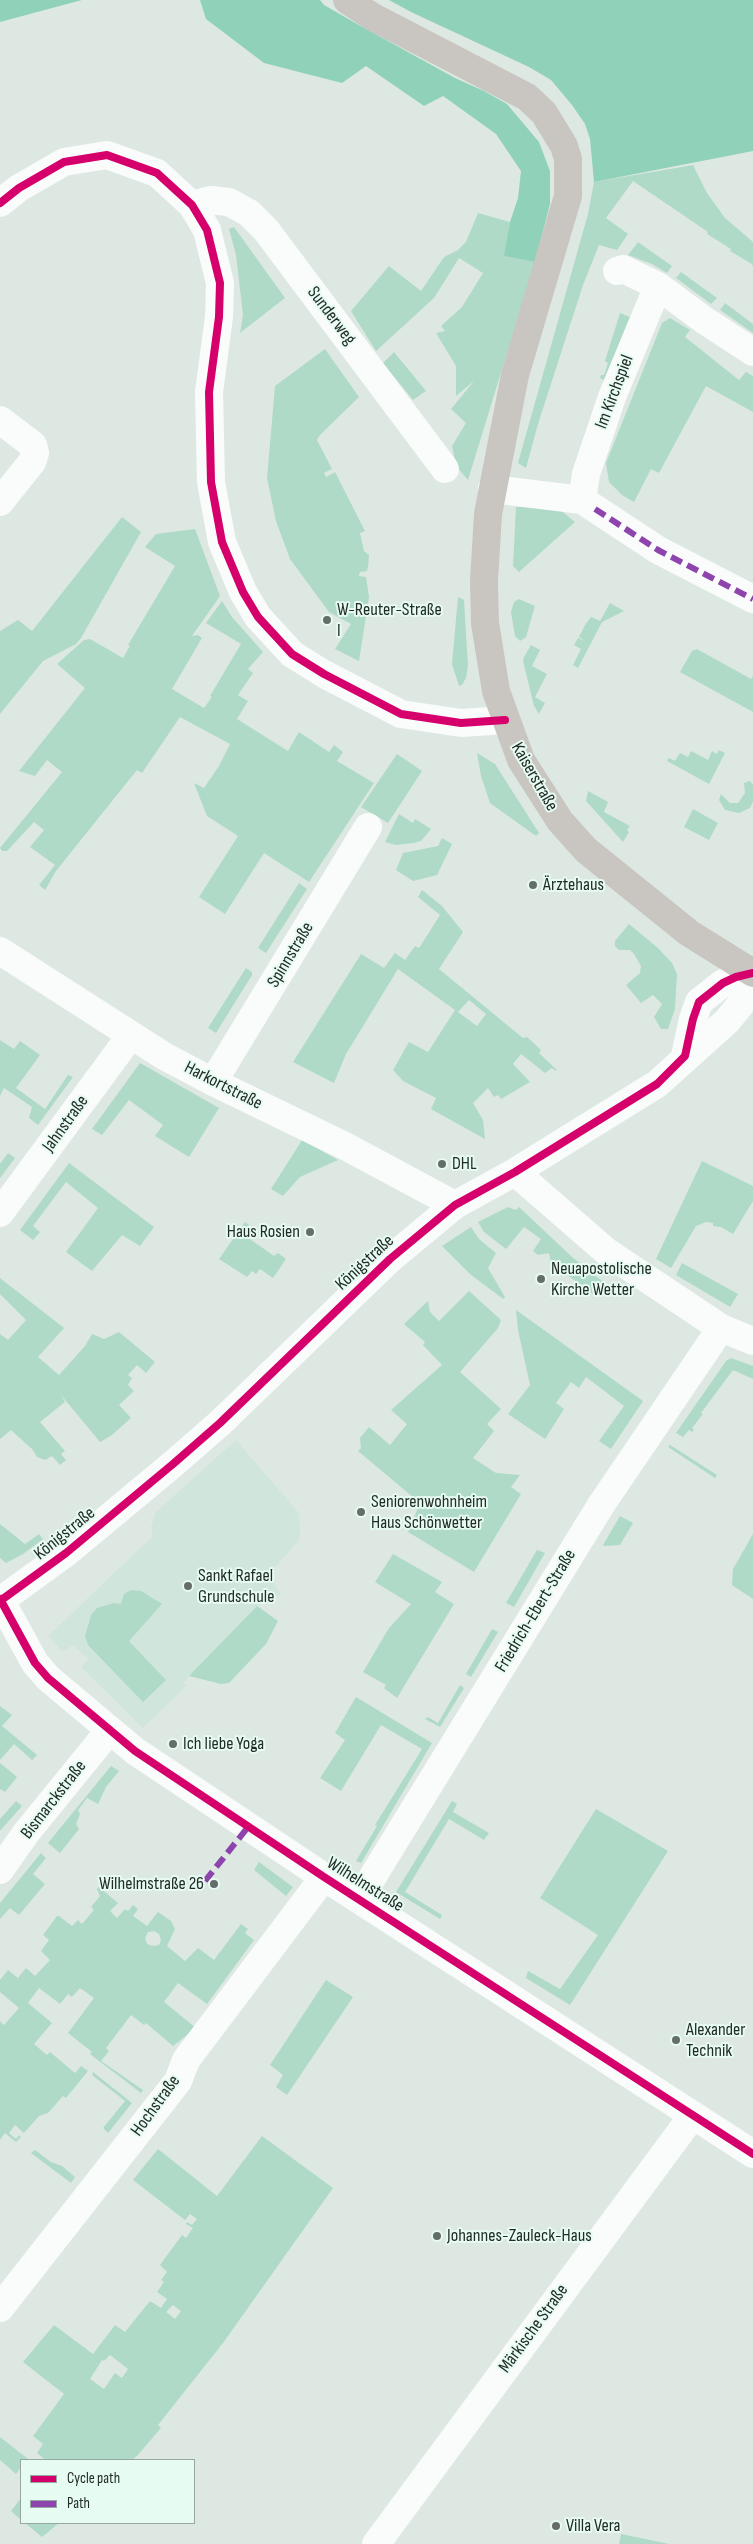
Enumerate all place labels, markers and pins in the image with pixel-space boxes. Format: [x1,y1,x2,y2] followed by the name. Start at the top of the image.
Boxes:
[337,599,442,642] place label: W-Reuter-Straße I
[321,614,333,626] marker: W-Reuter-Straße I
[543,874,604,896] place label: Ärztehaus
[527,879,539,891] marker: Ärztehaus
[452,1153,477,1175] place label: DHL
[436,1158,448,1170] marker: DHL
[227,1221,300,1243] place label: Haus Rosien
[304,1226,316,1238] marker: Haus Rosien
[551,1258,652,1300] place label: Neuapostolische Kirche Wetter
[535,1273,547,1285] marker: Neuapostolische Kirche Wetter
[371,1491,487,1534] place label: Seniorenwohnheim Haus Schönwetter
[355,1506,367,1518] marker: Seniorenwohnheim Haus Schönwetter
[198,1565,274,1608] place label: Sankt Rafael Grundschule
[182,1580,194,1592] marker: Sankt Rafael Grundschule
[183,1733,264,1755] place label: Ich liebe Yoga
[167,1738,179,1750] marker: Ich liebe Yoga
[99,1873,204,1895] place label: Wilhelmstraße 26
[208,1878,220,1890] marker: Wilhelmstraße 26
[686,2019,745,2062] place label: Alexander Technik
[670,2034,682,2046] marker: Alexander Technik
[447,2225,592,2247] place label: Johannes-Zauleck-Haus
[431,2230,443,2242] marker: Johannes-Zauleck-Haus
[566,2515,621,2537] place label: Villa Vera
[550,2520,562,2532] marker: Villa Vera

